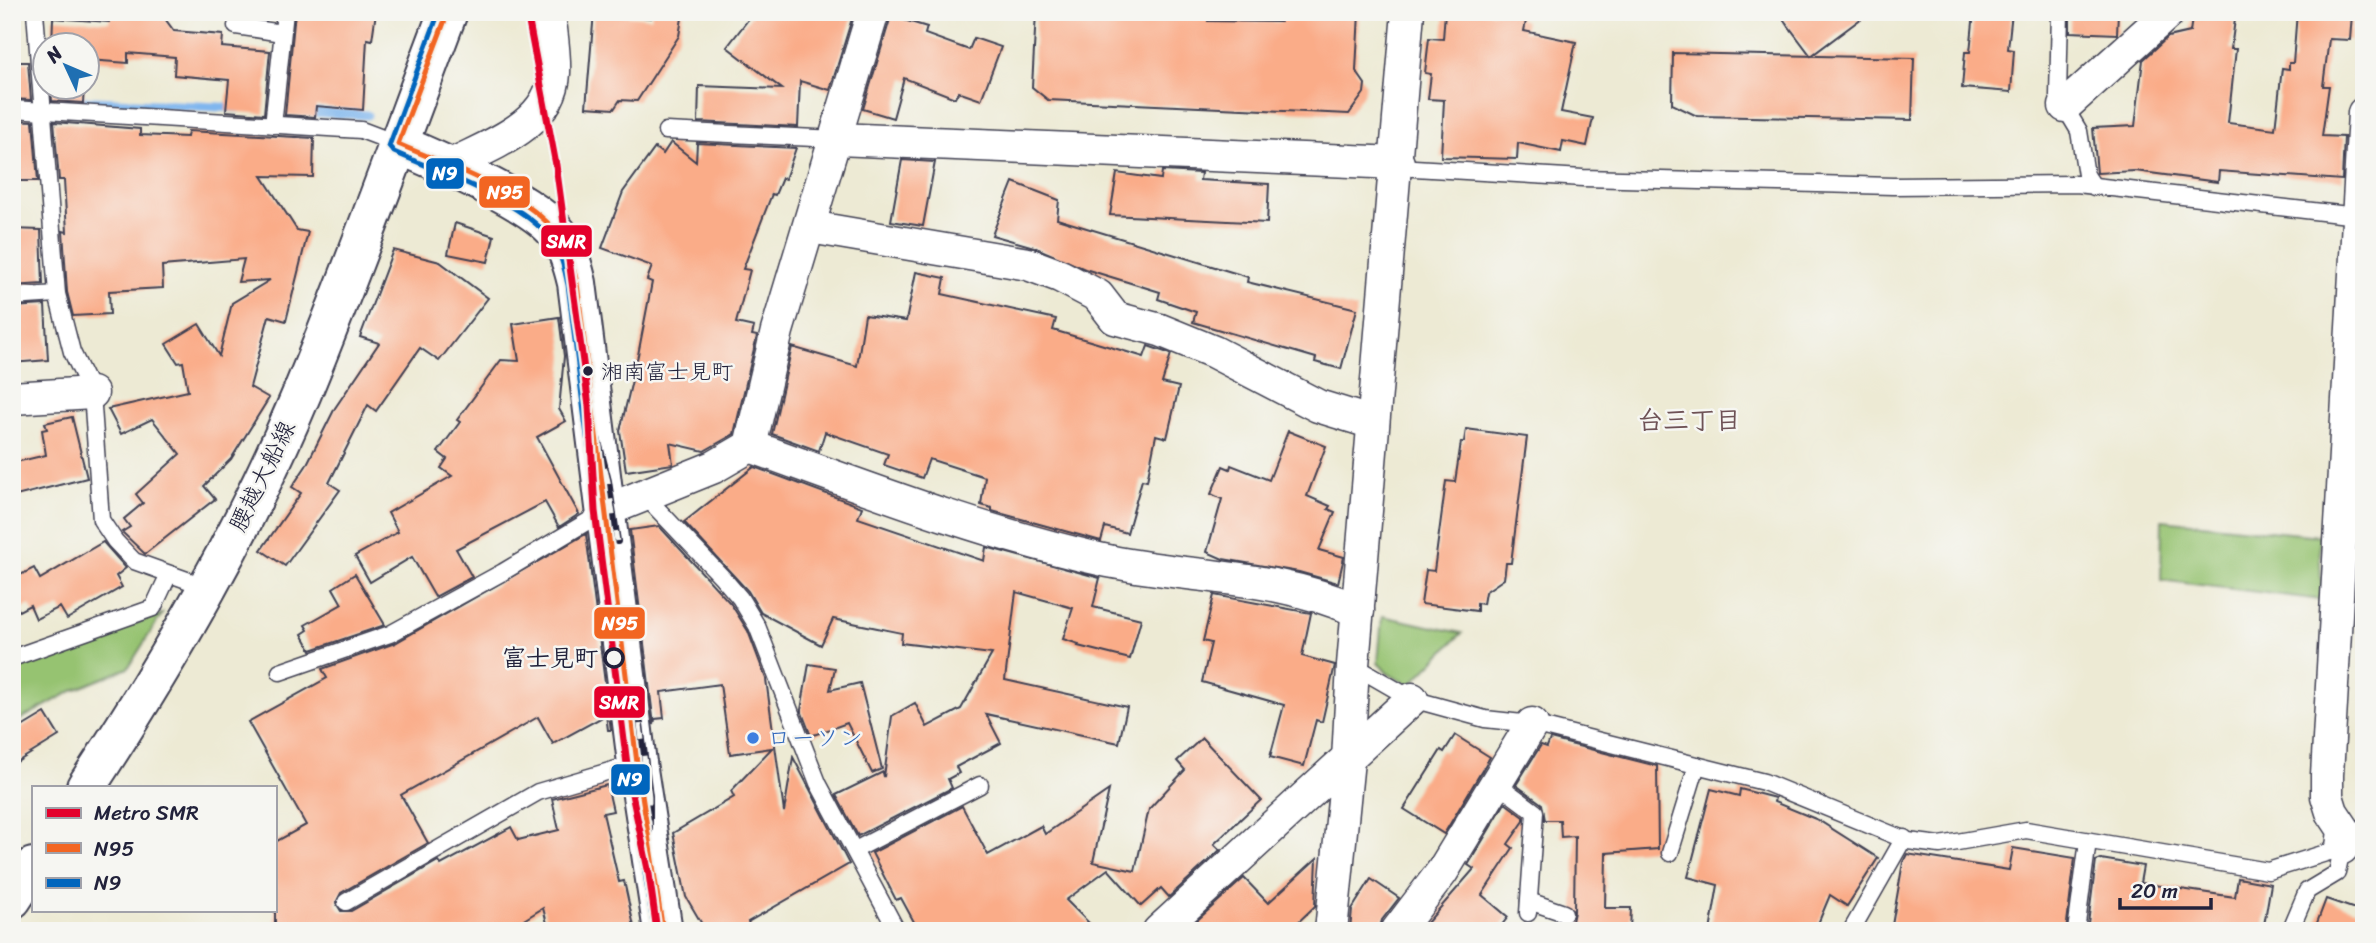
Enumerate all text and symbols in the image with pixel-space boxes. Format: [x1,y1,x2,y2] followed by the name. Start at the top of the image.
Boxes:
[32,32,102,102] north arrow
[37,38,71,71] text: N
[425,157,465,190] line badge: N9
[432,157,458,190] text: N9
[478,175,531,209] line badge: N95
[486,176,524,209] text: N95
[540,224,593,258] line badge: SMR
[545,225,586,258] text: SMR
[601,352,733,391] place label: 湘南富士見町
[581,364,595,378] marker: 湘南富士見町
[1637,397,1741,443] district label: 台三丁目
[217,413,307,539] street label: 腰越大船線
[593,606,646,640] line badge: N95
[601,607,639,640] text: N95
[502,637,598,679] place label: 富士見町
[604,648,624,668] marker: 富士見町
[593,685,646,719] line badge: SMR
[598,686,639,719] text: SMR
[767,717,863,759] place label: ローソン
[745,730,761,746] marker: ローソン
[610,763,651,796] line badge: N9
[617,763,643,796] text: N9
[32,786,276,912] legend
[94,794,199,832] text: Metro SMR
[94,830,134,868] text: N95
[94,864,122,902] text: N9
[2120,866,2212,910] scale bar
[2131,872,2178,910] text: 20 m

